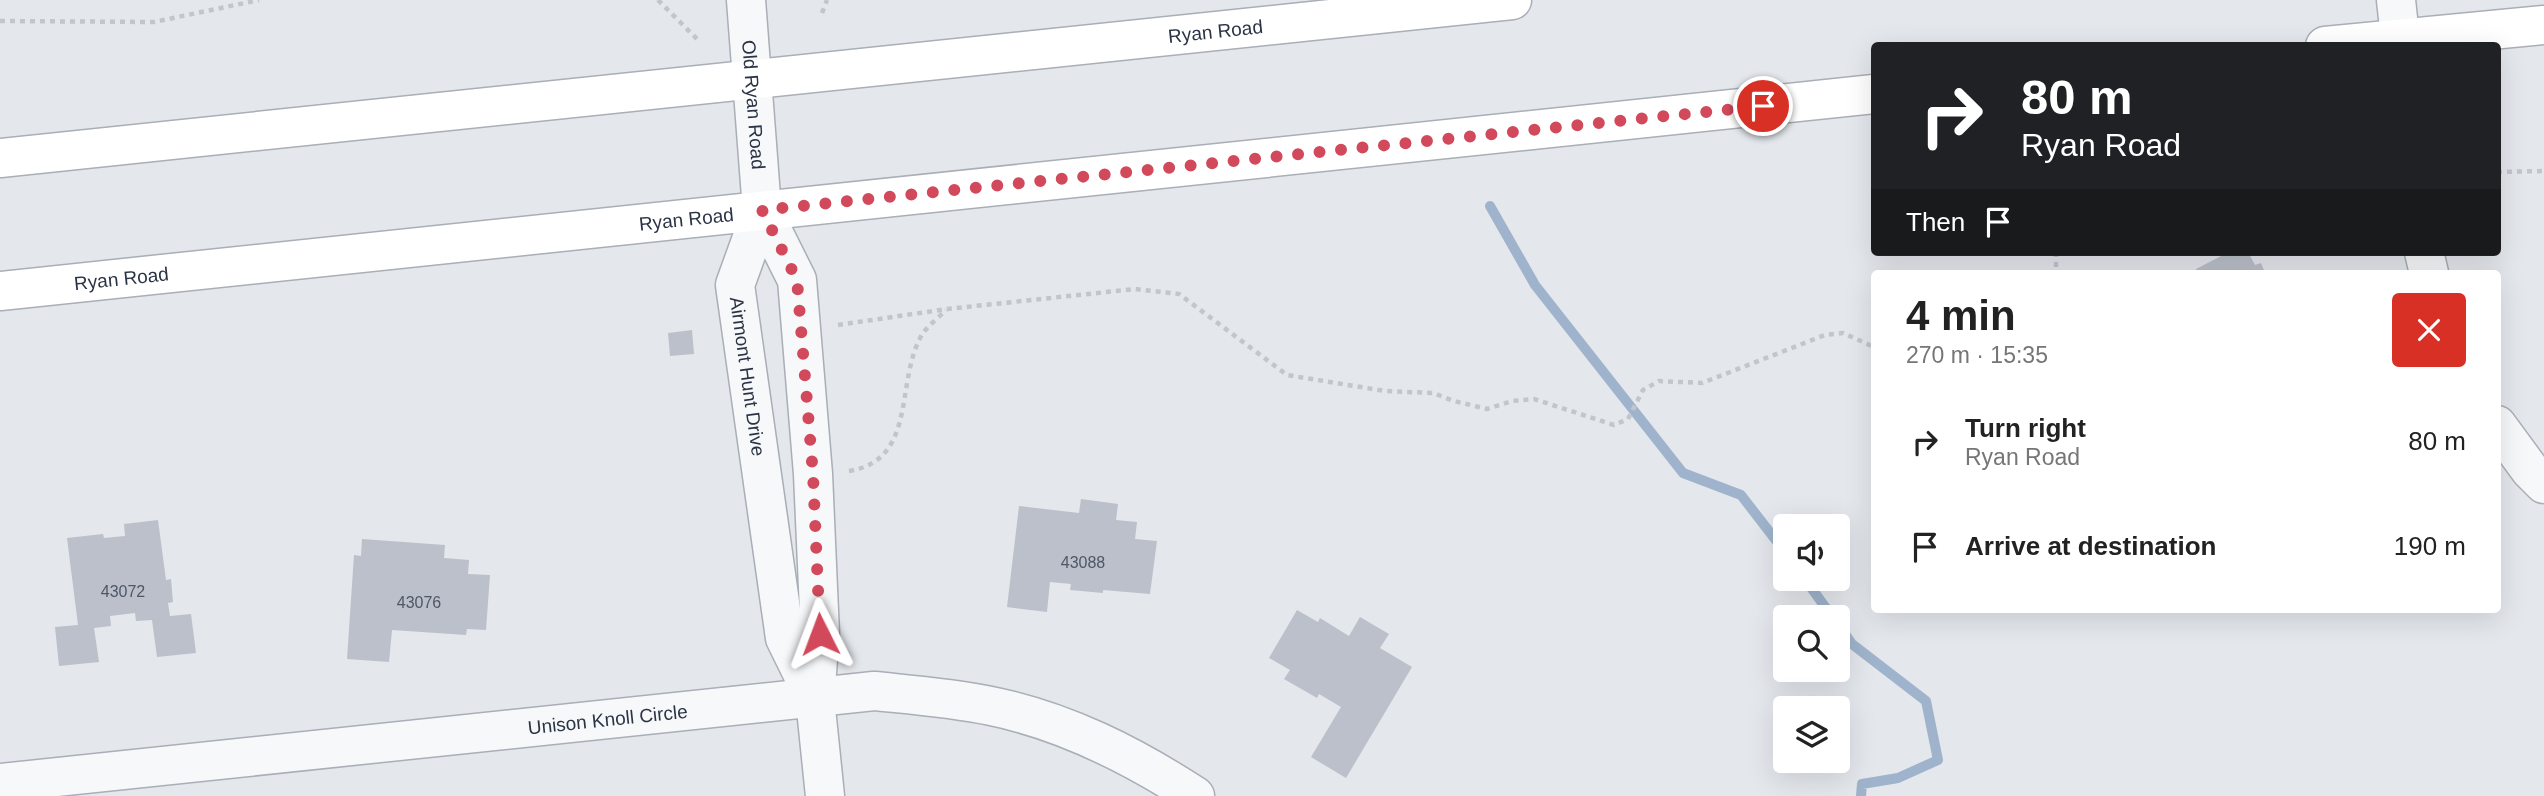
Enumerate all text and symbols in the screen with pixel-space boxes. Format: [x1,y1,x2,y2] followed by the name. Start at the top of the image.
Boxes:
[1167,16,1264,46] street label: Ryan Road
[739,39,769,170] street label: Old Ryan Road
[1906,70,1997,161] icon: right
[2021,70,2133,124] text: 80 m
[1733,76,1793,136] pin
[1744,87,1782,125] icon: arrive
[2021,127,2181,163] text: Ryan Road
[638,203,735,234] street label: Ryan Road
[1979,203,2017,241] icon: arrive
[1906,207,1965,237] text: Then
[73,263,170,294] street label: Ryan Road
[1906,292,2016,339] text: 4 min
[2392,293,2466,367] button: close
[726,295,770,457] street label: Airmont Hunt Drive
[1906,342,2048,368] text: 270 m · 15:35
[1965,413,2086,443] text: Turn right
[1906,423,1944,461] icon: right
[2408,426,2466,456] text: 80 m
[1965,444,2080,470] text: Ryan Road
[1773,514,1850,773] map controls
[1773,514,1850,591] button: sound
[1906,528,1944,566] icon: arrive
[1965,531,2216,561] text: Arrive at destination
[2394,531,2466,561] text: 190 m
[1061,554,1105,571] house number: 43088
[101,583,145,600] house number: 43072
[397,594,441,611] house number: 43076
[783,597,857,671] position arrow
[1773,605,1850,682] button: search
[1773,696,1850,773] button: layers
[527,700,689,738] street label: Unison Knoll Circle

